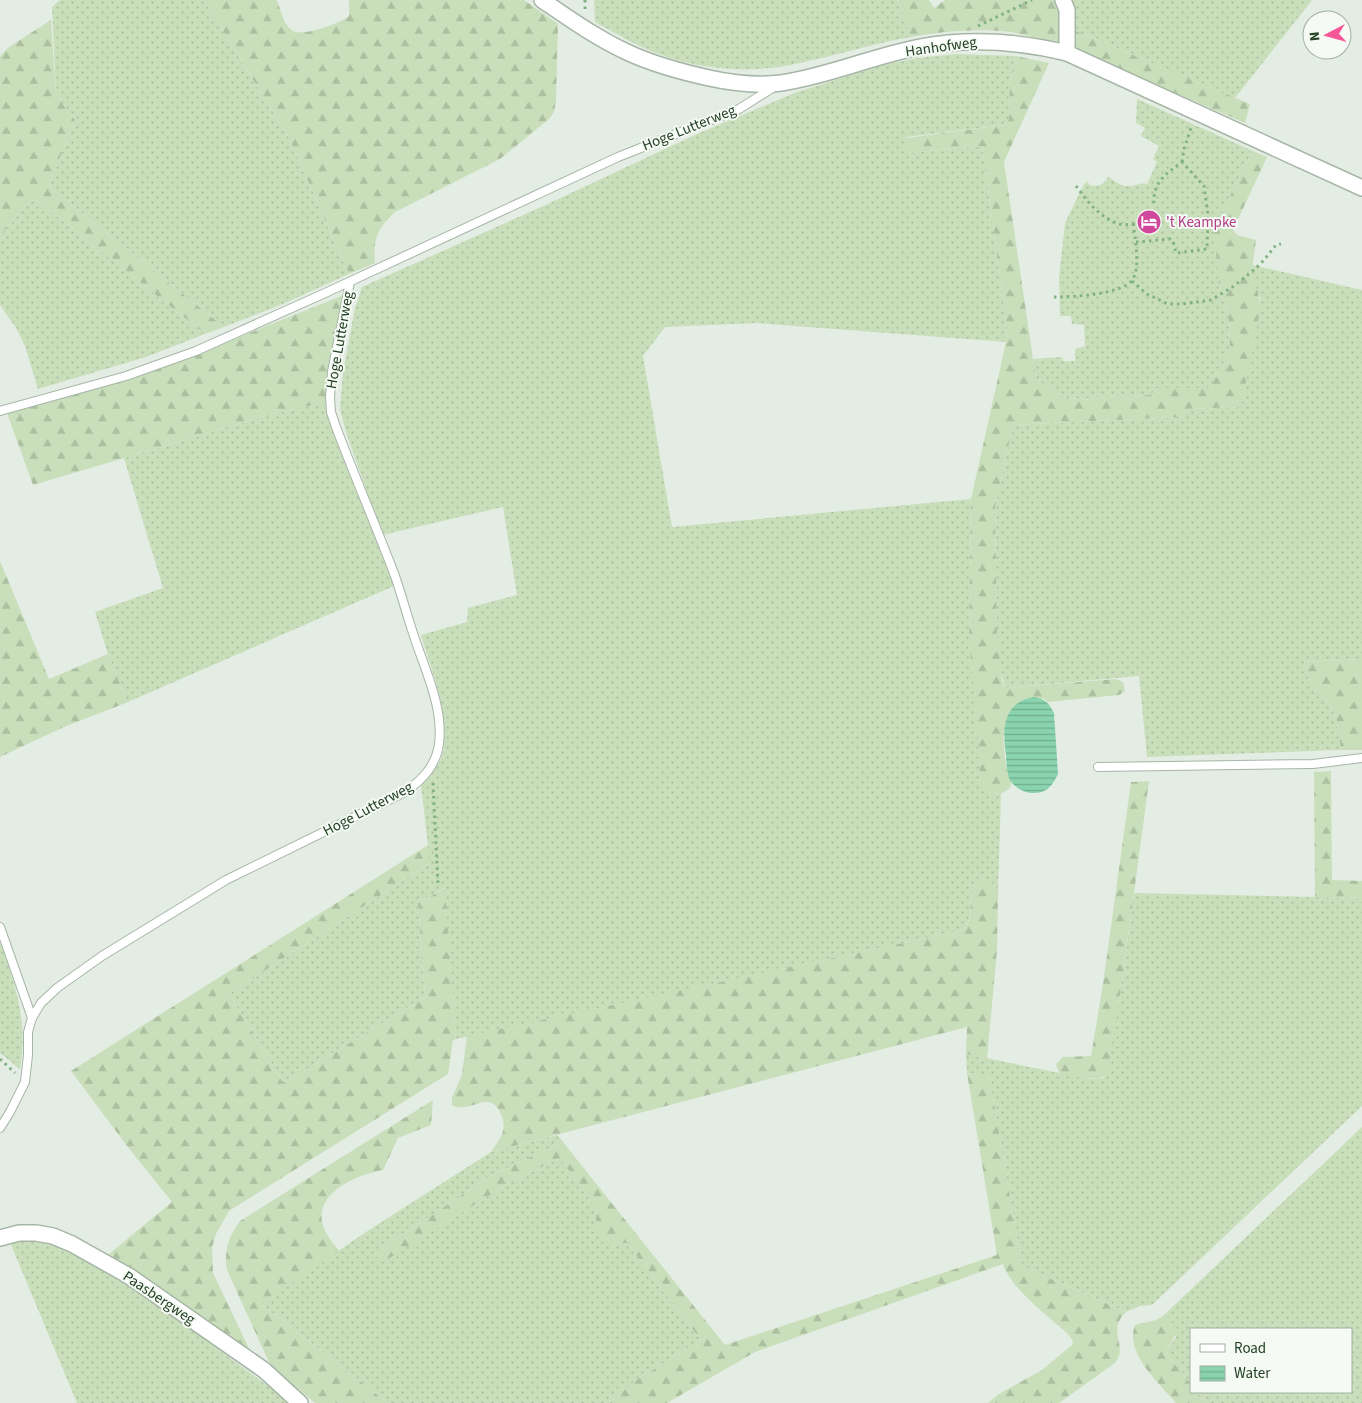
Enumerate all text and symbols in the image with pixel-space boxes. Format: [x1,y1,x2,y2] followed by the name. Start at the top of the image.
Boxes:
[1302,10,1352,60] north arrow
[1305,31,1325,42] text: N
[904,32,978,62] street label: Hanhofweg
[639,100,739,156] street label: Hoge Lutterweg
[1136,209,1162,235] hotel icon: 't Keampke
[1166,212,1237,233] place label: 't Keampke
[321,289,359,391] street label: Hoge Lutterweg
[319,776,417,842] street label: Hoge Lutterweg
[119,1266,200,1330] street label: Paasbergweg
[1190,1328,1352,1393] legend
[1234,1338,1266,1359] text: Road
[1234,1363,1271,1384] text: Water

